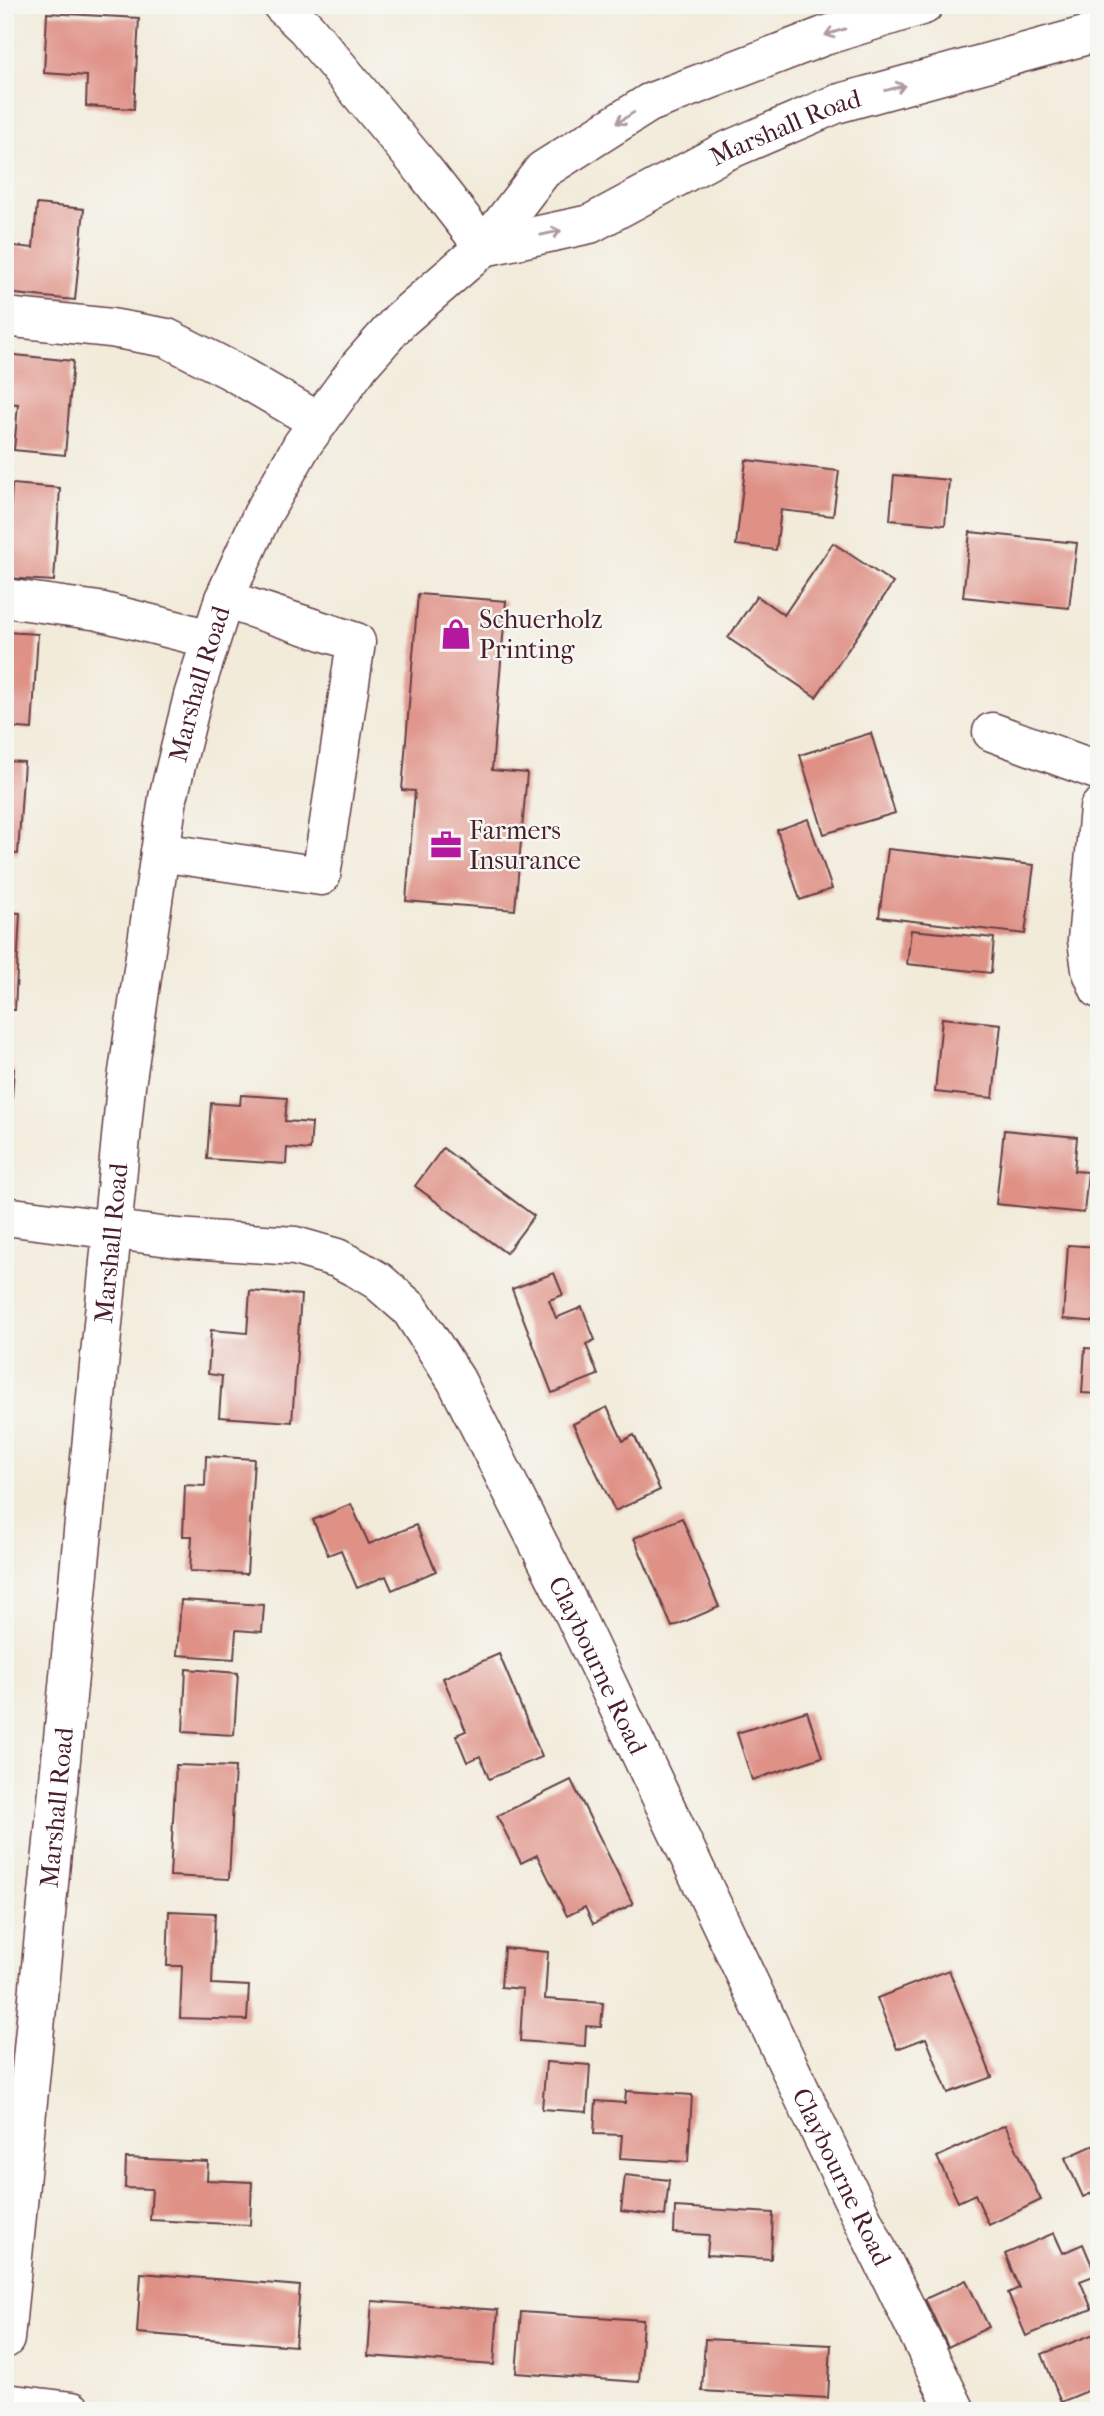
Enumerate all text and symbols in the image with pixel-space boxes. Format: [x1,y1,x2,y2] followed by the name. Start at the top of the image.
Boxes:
[824,27,846,40] one-way arrow
[883,81,905,94] one-way arrow
[704,82,865,172] street label: Marshall Road
[615,112,635,126] one-way arrow
[539,225,562,239] one-way arrow
[162,601,237,765] street label: Marshall Road
[479,604,603,665] place label: Schuerholz Printing
[439,617,473,651] shop icon: Schuerholz Printing
[469,815,581,876] place label: Farmers Insurance
[429,828,463,862] office icon: Farmers Insurance
[88,1161,134,1325] street label: Marshall Road
[542,1571,654,1760] street label: Claybourne Road
[33,1725,80,1889] street label: Marshall Road
[786,2083,899,2272] street label: Claybourne Road

